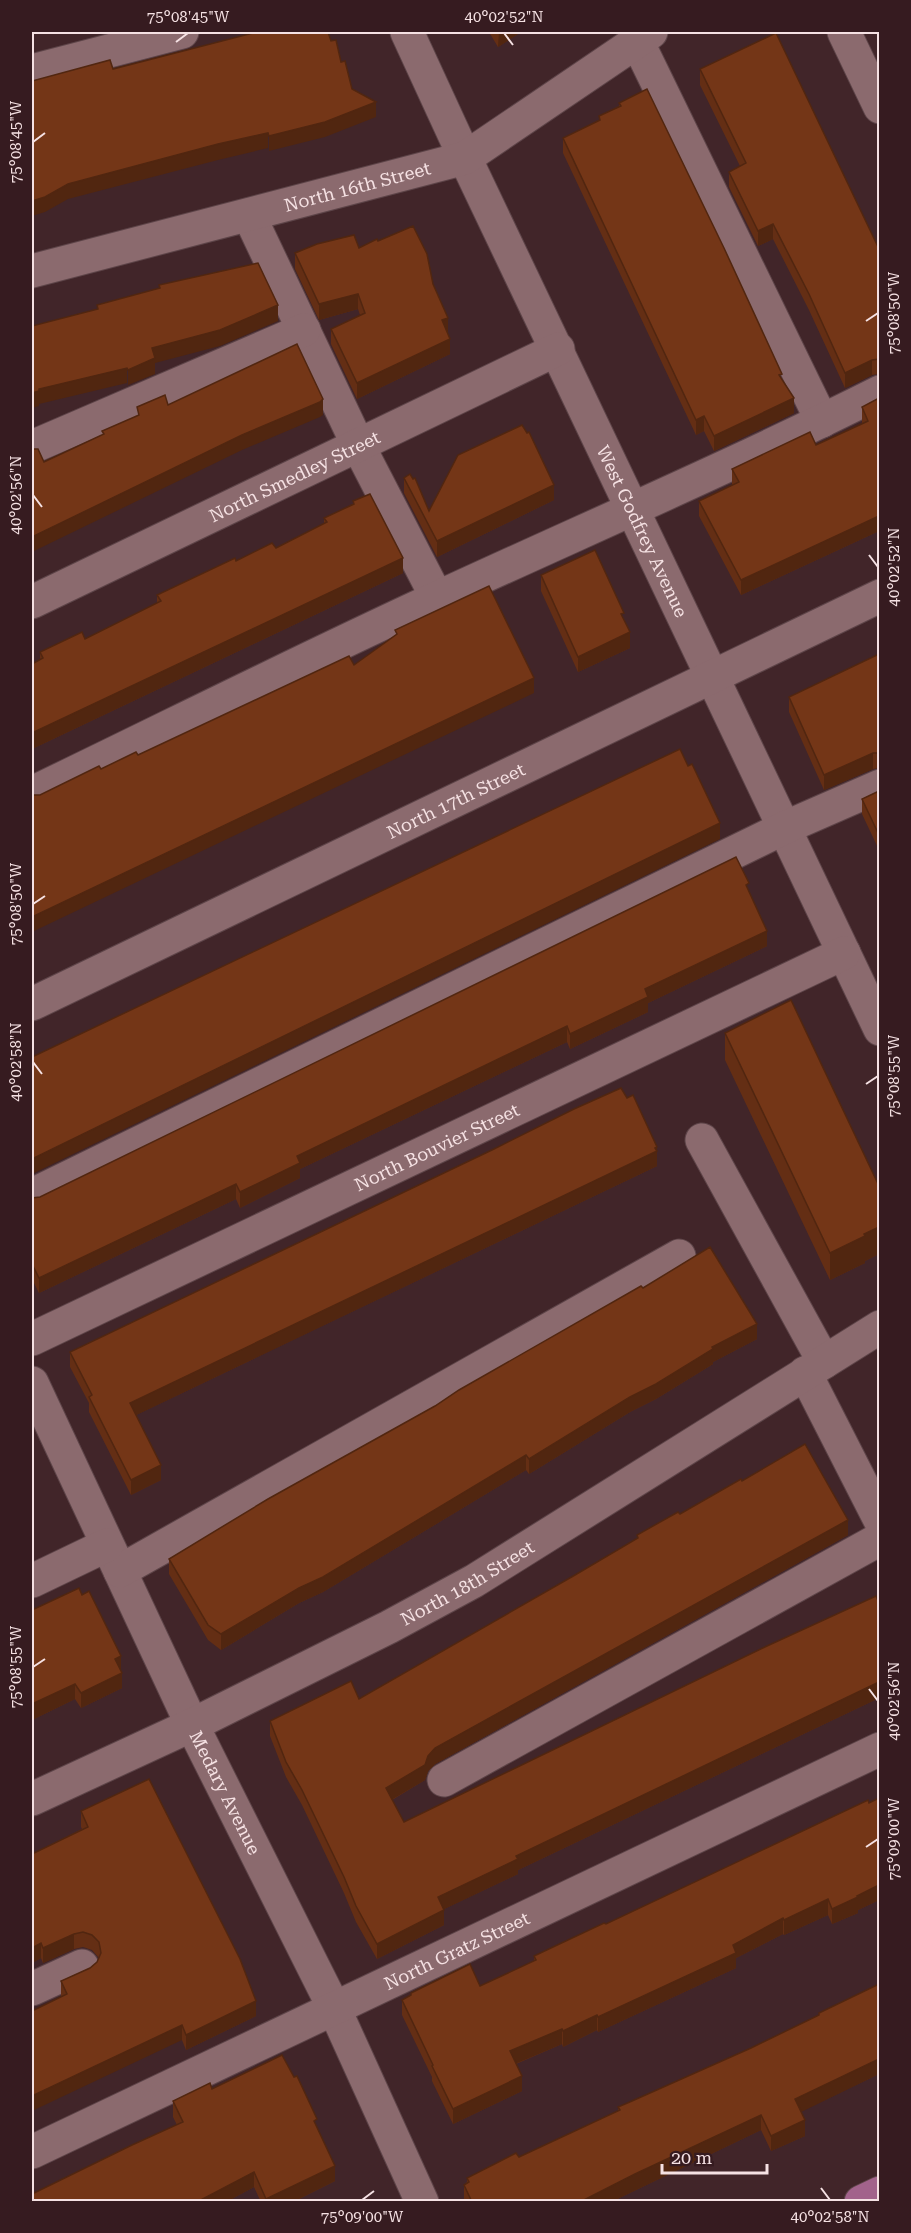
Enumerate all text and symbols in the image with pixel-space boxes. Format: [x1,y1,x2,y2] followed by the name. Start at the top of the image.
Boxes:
[147,8,230,26] text: 75°08'45"W
[464,8,544,26] text: 40°02'52"N
[7,100,25,183] text: 75°08'45"W
[282,157,433,215] street label: North 16th Street
[885,271,903,354] text: 75°08'50"W
[205,426,383,526] street label: North Smedley Street
[593,442,693,621] street label: West Godfrey Avenue
[7,455,25,535] text: 40°02'56"N
[885,527,903,607] text: 40°02'52"N
[383,758,528,842] street label: North 17th Street
[7,862,25,945] text: 75°08'50"W
[7,1022,25,1102] text: 40°02'58"N
[885,1034,903,1117] text: 75°08'55"W
[351,1098,523,1195] street label: North Bouvier Street
[397,1536,538,1629] street label: North 18th Street
[7,1625,25,1708] text: 75°08'55"W
[885,1661,903,1741] text: 40°02'56"N
[186,1727,266,1858] street label: Medary Avenue
[885,1797,903,1880] text: 75°09'00"W
[380,1907,533,1994] street label: North Gratz Street
[662,2137,767,2175] scale bar
[671,2147,712,2168] text: 20 m
[321,2208,404,2226] text: 75°09'00"W
[790,2208,870,2226] text: 40°02'58"N

